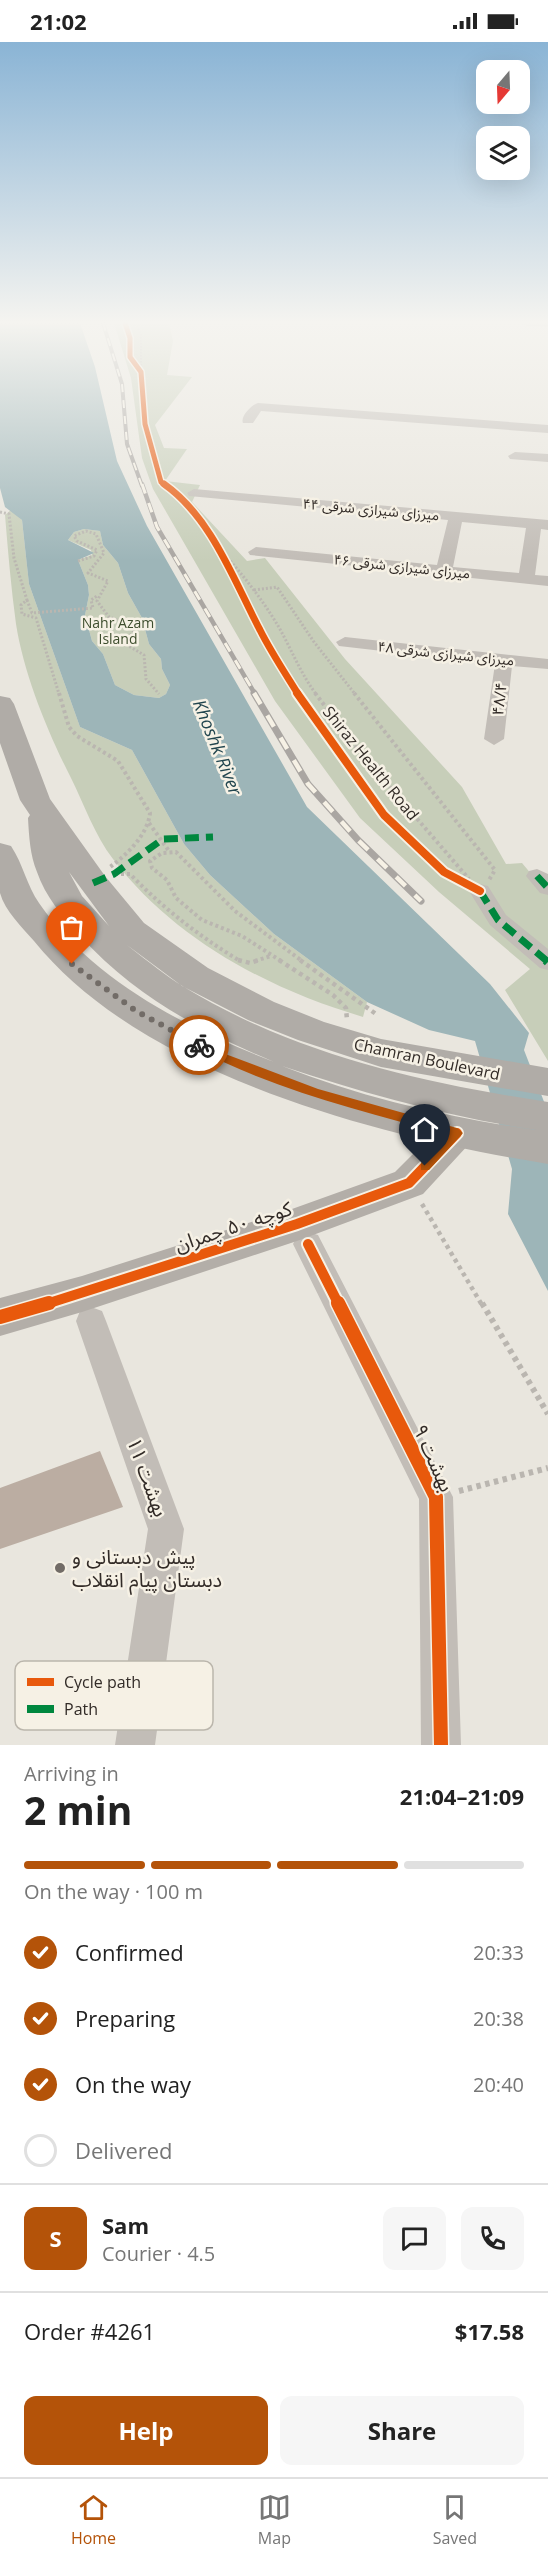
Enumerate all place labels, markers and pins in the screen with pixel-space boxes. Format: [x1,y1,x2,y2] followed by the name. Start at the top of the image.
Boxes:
[46,902,97,964] pin
[399,1104,450,1166] pin
[72,1543,222,1595] place label: پیش دبستانی و دبستان پیام انقلاب
[53,1561,67,1575] marker: پیش دبستانی و دبستان پیام انقلاب

